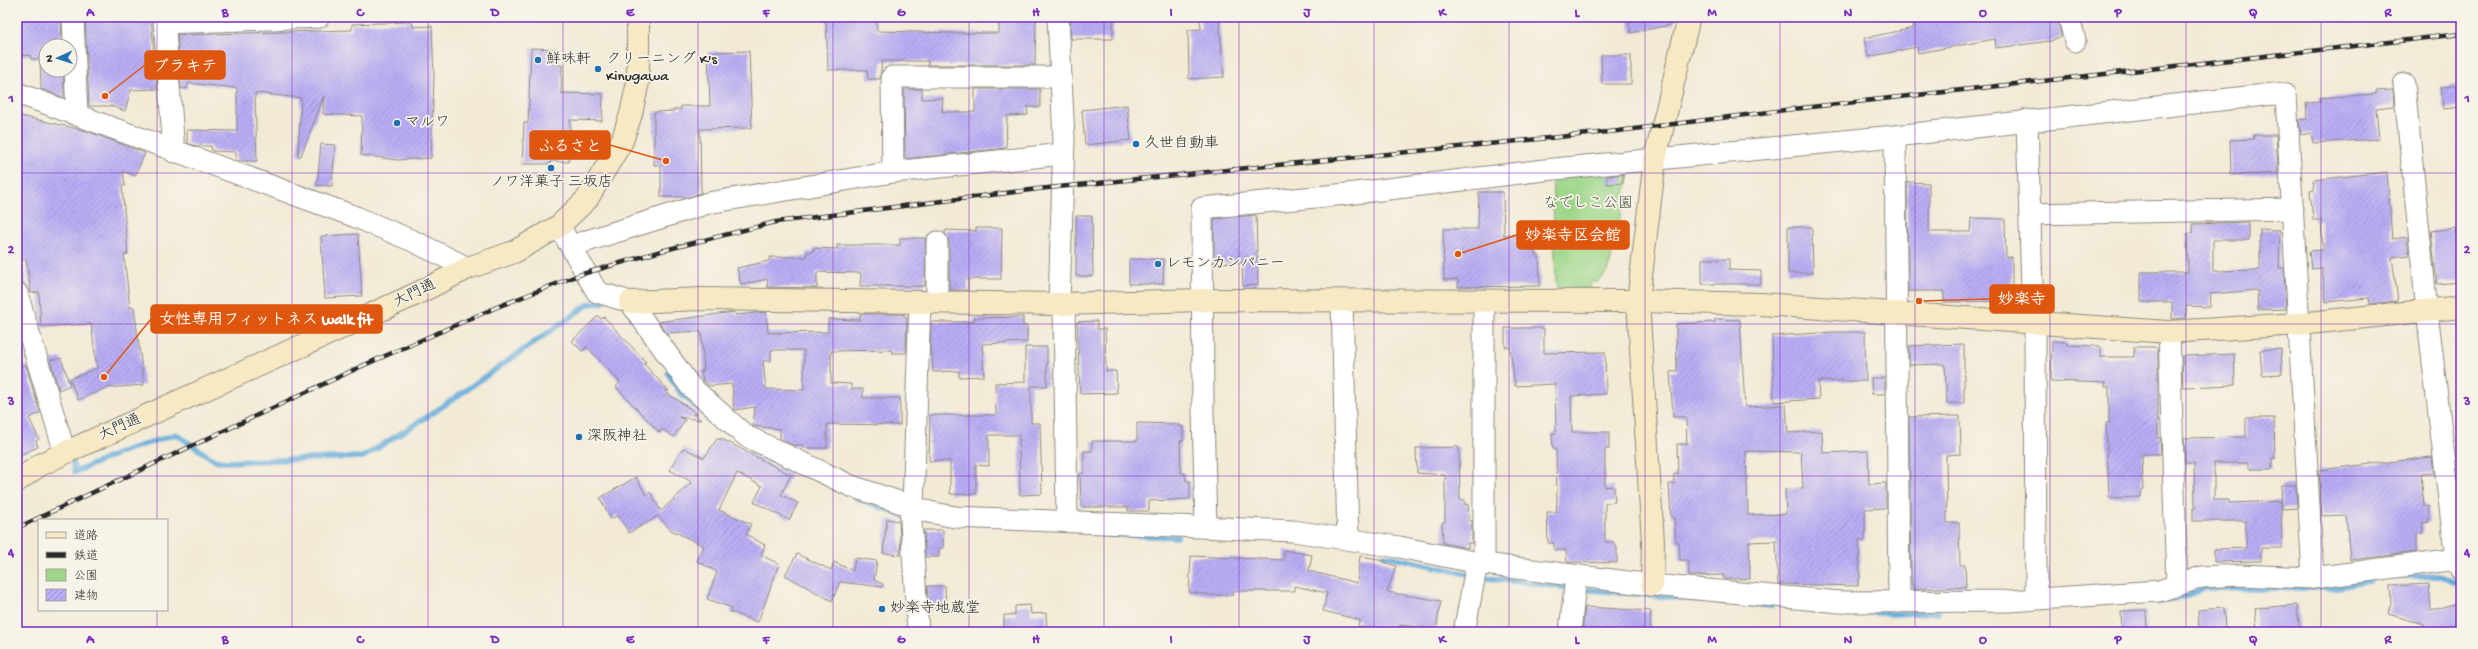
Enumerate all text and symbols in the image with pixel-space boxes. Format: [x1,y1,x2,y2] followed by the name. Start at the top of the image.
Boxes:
[85,6,95,21] text: A
[221,6,230,21] text: B
[355,6,365,21] text: C
[490,6,500,21] text: D
[626,6,635,21] text: E
[762,6,771,21] text: F
[897,6,906,21] text: G
[1032,6,1040,21] text: H
[1169,6,1173,21] text: I
[1303,6,1312,21] text: J
[1437,6,1447,21] text: K
[1575,6,1581,21] text: L
[1707,6,1717,21] text: M
[1844,6,1853,21] text: N
[1979,6,1987,21] text: O
[2113,6,2122,21] text: P
[2249,6,2258,21] text: Q
[2384,6,2393,21] text: R
[38,38,78,78] north arrow
[546,50,591,69] place label: 鮮味軒
[606,50,718,86] place label: クリーニング K's Kinugawa
[145,51,225,79] callout: ブラキテ
[44,55,56,62] text: N
[533,55,543,65] marker: 鮮味軒
[153,58,217,78] text: ブラキテ
[593,64,603,74] marker: クリーニング K's Kinugawa
[7,92,14,107] text: 1
[2463,92,2470,107] text: 1
[405,114,450,132] place label: マルワ
[392,118,402,128] marker: マルワ
[530,131,610,159] callout: ふるさと
[1144,134,1219,153] place label: 久世自動車
[538,138,602,158] text: ふるさと
[1131,139,1141,149] marker: 久世自動車
[546,163,556,173] marker: ノワ洋菓子 三坂店
[489,173,613,192] place label: ノワ洋菓子 三坂店
[1543,195,1633,213] park label: なでしこ公園
[1517,221,1629,249] callout: 妙楽寺区会館
[1525,226,1621,247] text: 妙楽寺区会館
[8,243,15,258] text: 2
[2464,243,2471,258] text: 2
[1166,255,1285,273] place label: レモンカンパニー
[1153,259,1163,269] marker: レモンカンパニー
[391,276,439,312] street label: 大門通
[1990,285,2054,313] callout: 妙楽寺
[1998,290,2046,311] text: 妙楽寺
[151,305,382,333] callout: 女性専用フィットネス walk fit
[160,310,374,331] text: 女性専用フィットネス walk fit
[7,395,15,410] text: 3
[2463,395,2471,410] text: 3
[96,411,144,445] street label: 大門通
[587,427,647,446] place label: 深阪神社
[574,432,584,442] marker: 深阪神社
[38,519,168,611] legend
[74,529,98,544] text: 道路
[7,546,15,561] text: 4
[2463,546,2471,561] text: 4
[74,549,98,564] text: 鉄道
[74,569,98,584] text: 公園
[74,589,98,604] text: 建物
[890,599,980,618] place label: 妙楽寺地蔵堂
[877,604,887,614] marker: 妙楽寺地蔵堂
[85,633,95,648] text: A
[221,633,230,648] text: B
[355,633,365,648] text: C
[490,633,500,648] text: D
[626,633,635,648] text: E
[762,633,771,648] text: F
[897,633,906,648] text: G
[1032,633,1040,648] text: H
[1169,633,1173,648] text: I
[1303,633,1312,648] text: J
[1437,633,1447,648] text: K
[1575,633,1581,648] text: L
[1707,633,1717,648] text: M
[1844,633,1853,648] text: N
[1979,633,1987,648] text: O
[2113,633,2122,648] text: P
[2249,633,2258,648] text: Q
[2384,633,2393,648] text: R

